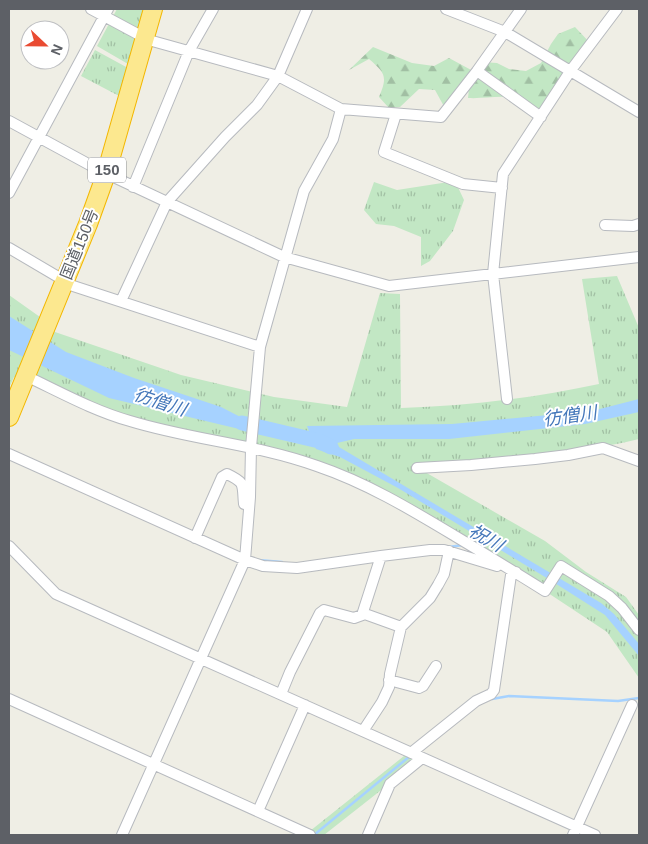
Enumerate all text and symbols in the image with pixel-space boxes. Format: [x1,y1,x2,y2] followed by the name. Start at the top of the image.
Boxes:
[20,20,70,70] north arrow
[48,42,66,58] text: N
[88,158,126,182] road number: 150
[58,206,101,282] street label: 国道150号
[131,384,191,420] water label: 彷僧川
[542,402,600,430] water label: 彷僧川
[465,520,508,557] water label: 祝川

